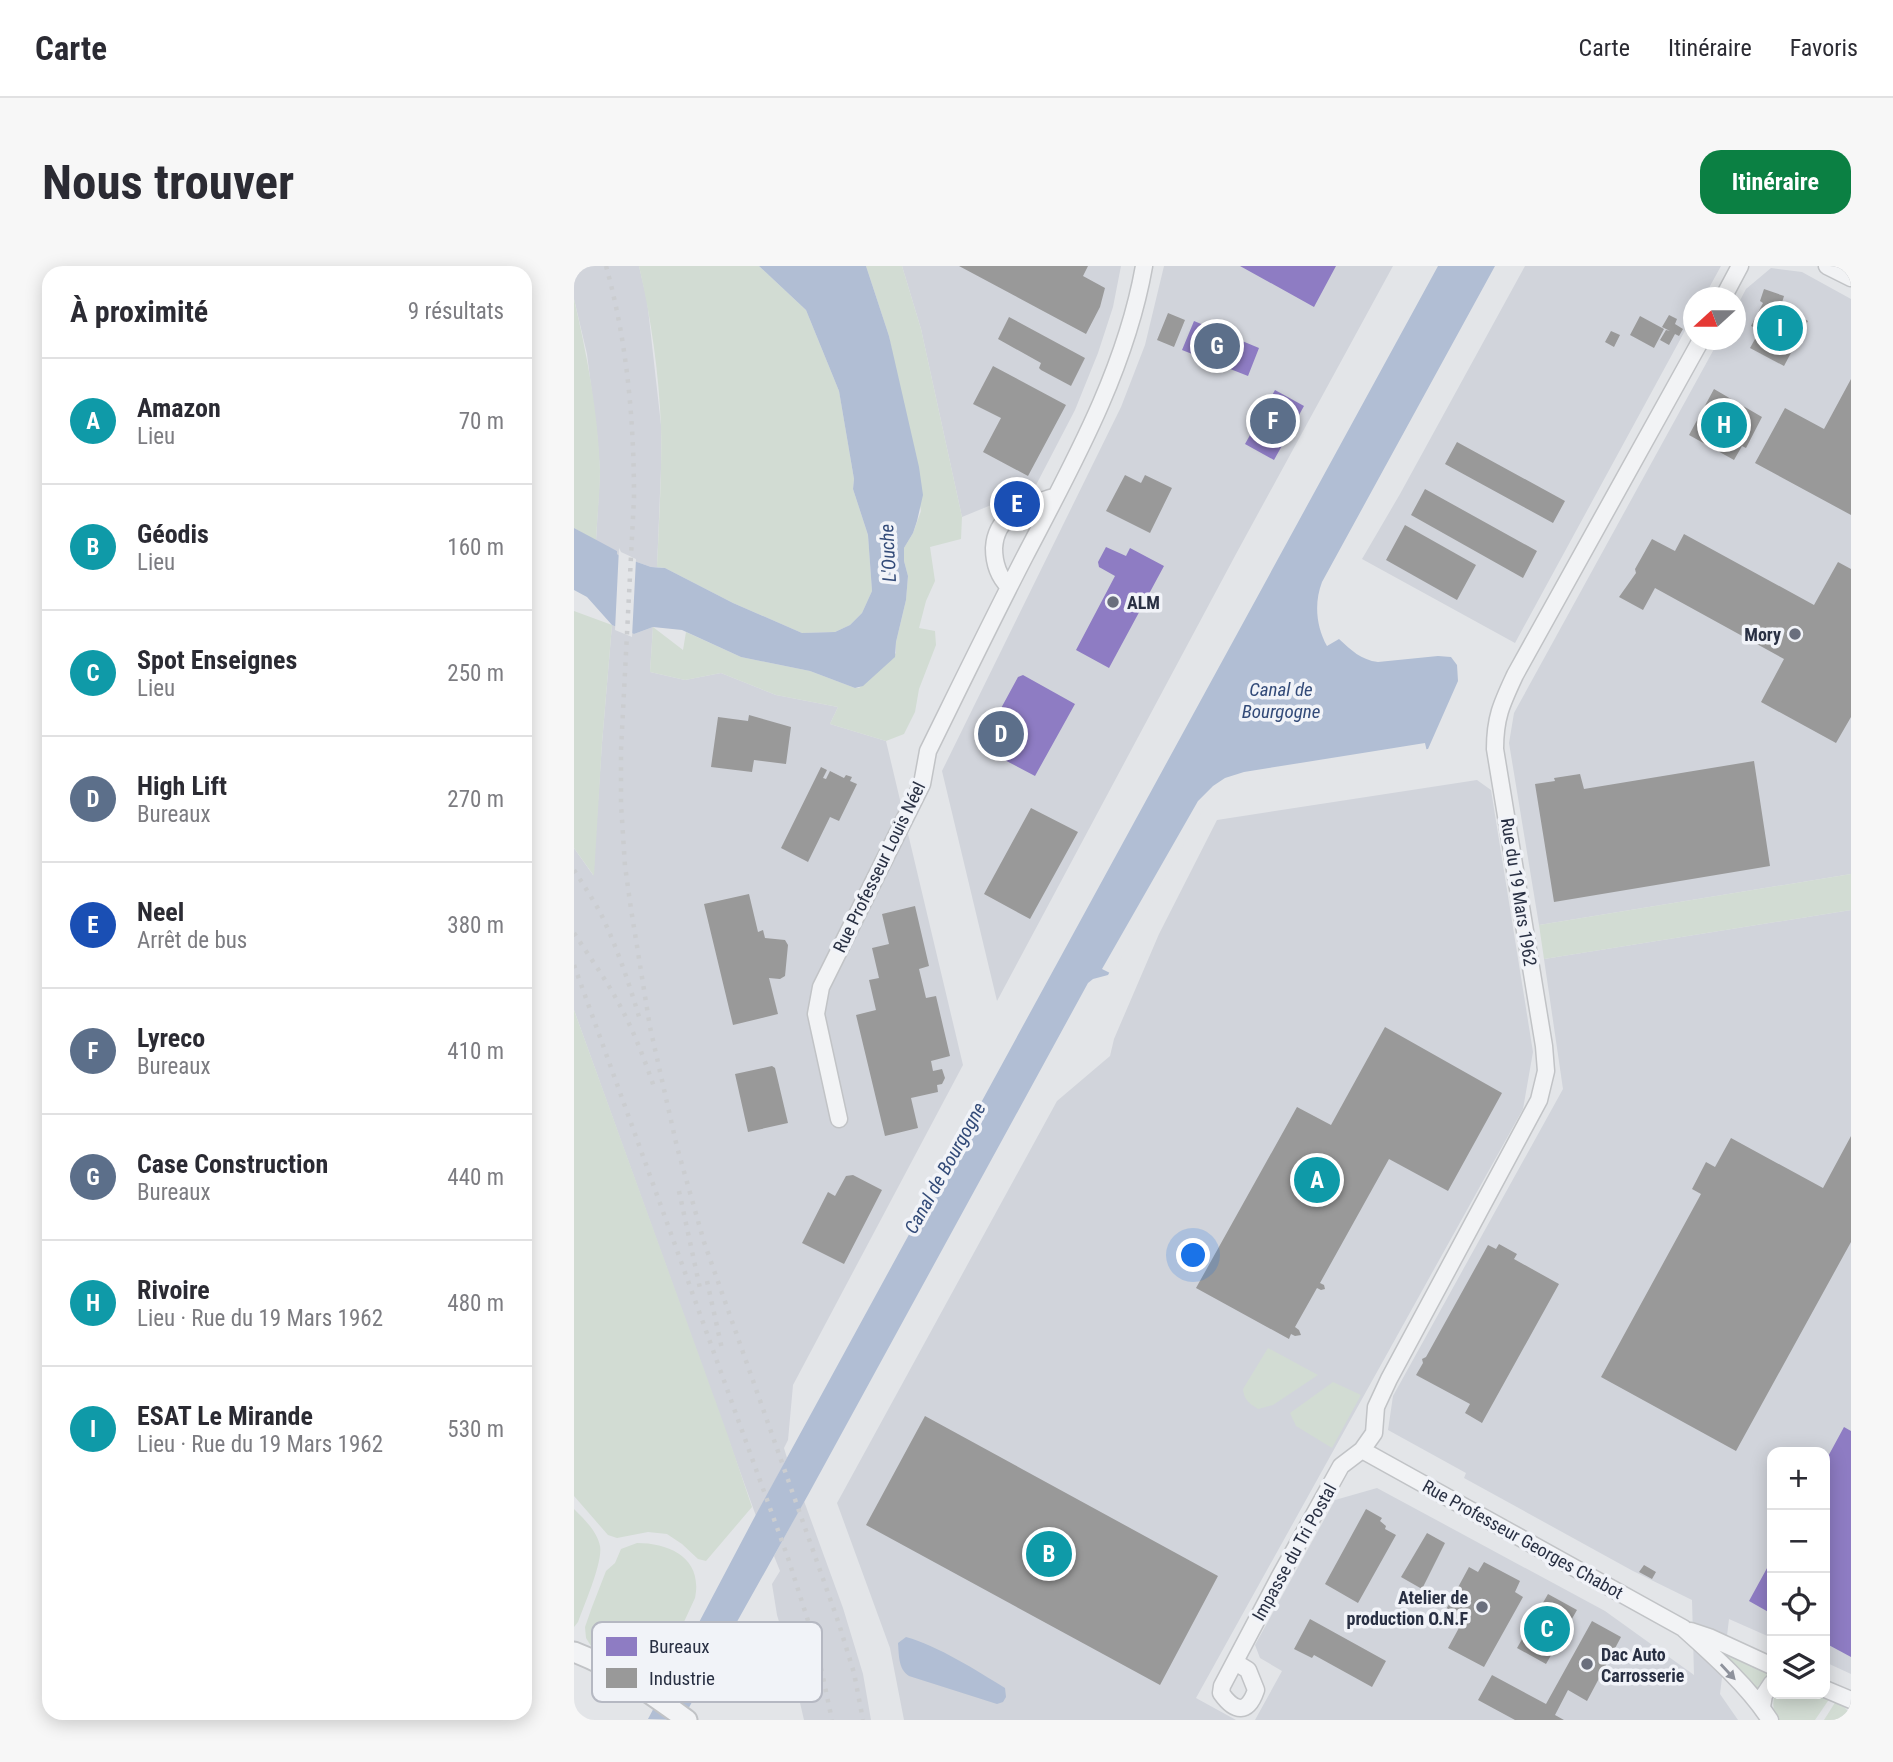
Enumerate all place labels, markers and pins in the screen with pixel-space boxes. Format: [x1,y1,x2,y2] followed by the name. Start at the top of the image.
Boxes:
[1757,302,1803,354] pin: I
[1194,320,1240,372] pin: G
[1250,395,1296,447] pin: F
[1701,399,1747,451] pin: H
[994,478,1040,530] pin: E
[1127,592,1160,613] place label: ALM
[1105,594,1121,610] marker: ALM
[1744,624,1781,645] place label: Mory
[1787,626,1803,642] marker: Mory
[978,708,1024,760] pin: D
[1294,1154,1340,1206] pin: A
[1026,1528,1072,1580] pin: B
[1347,1587,1468,1629] place label: Atelier de production O.N.F
[1474,1599,1490,1615] marker: Atelier de production O.N.F
[1524,1603,1570,1655] pin: C
[1601,1644,1685,1686] place label: Dac Auto Carrosserie
[1579,1656,1595,1672] marker: Dac Auto Carrosserie

